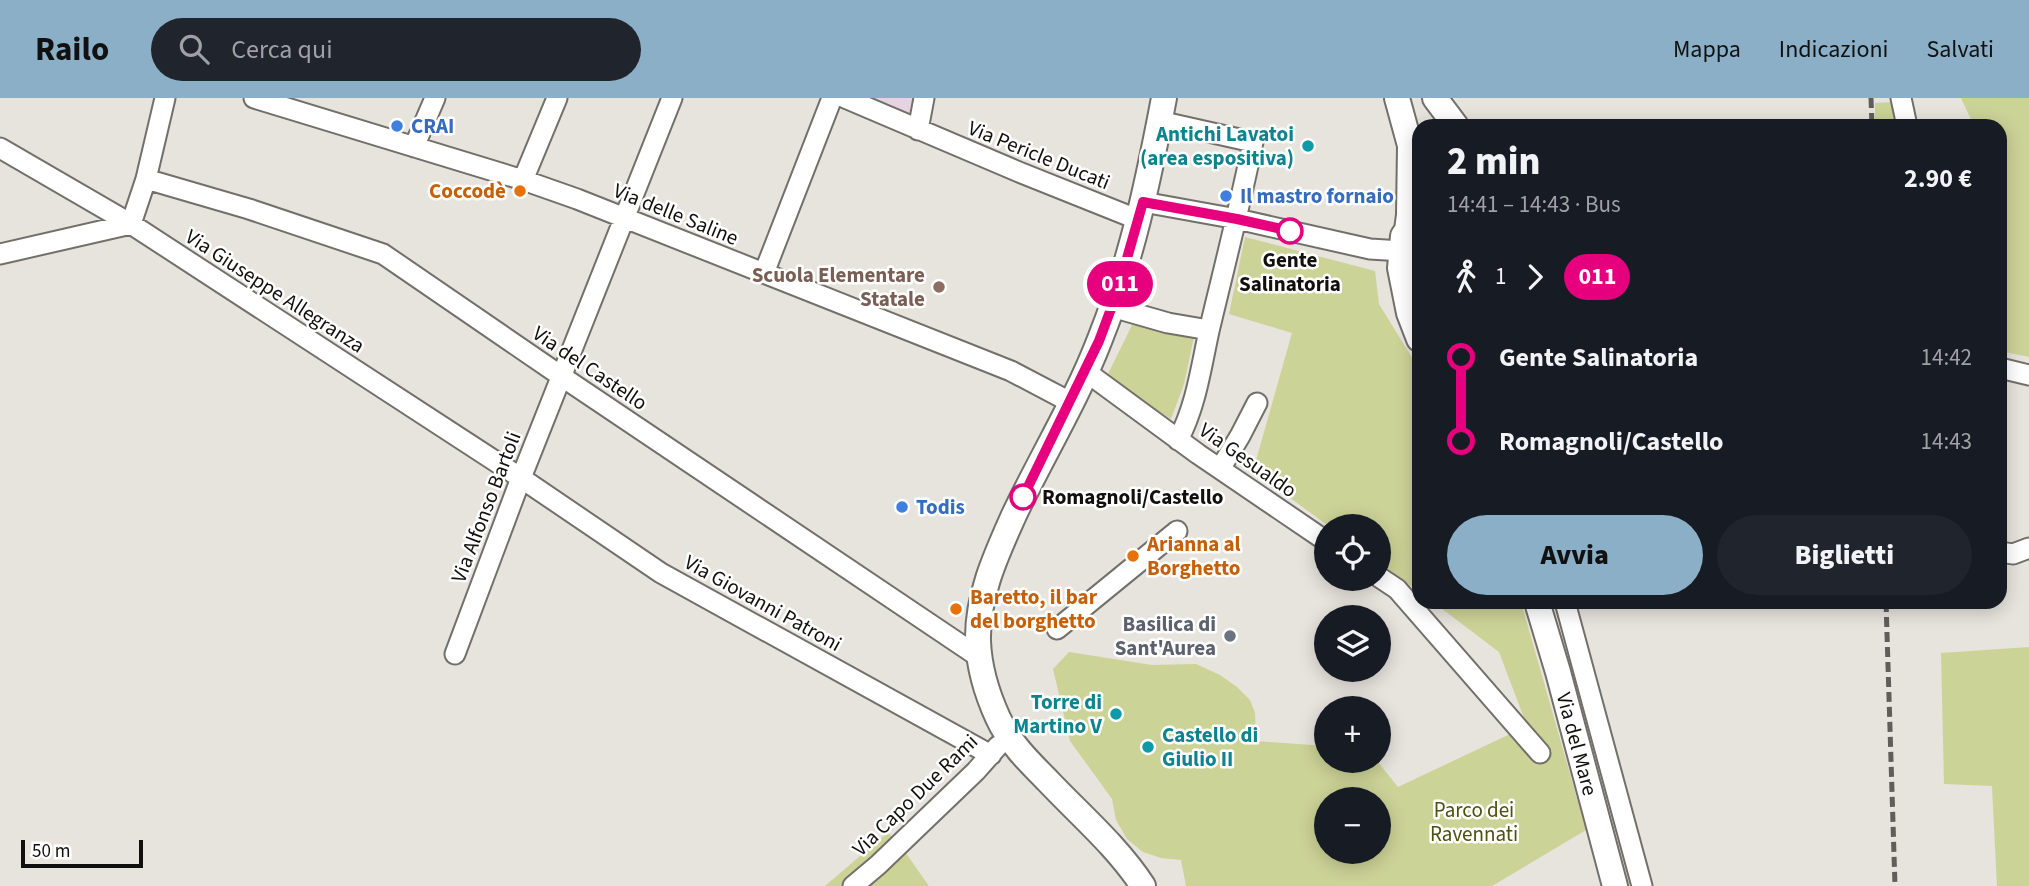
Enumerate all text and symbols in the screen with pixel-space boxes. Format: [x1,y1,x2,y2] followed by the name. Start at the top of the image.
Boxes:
[151,18,641,81] search box
[35,26,109,73] text: Railo
[175,30,213,68] icon: search
[231,31,333,68] text: Cerca qui
[1673,32,1741,67] text: Mappa
[1779,32,1888,67] text: Indicazioni
[1926,32,1994,67] text: Salvati
[411,111,454,141] place label: CRAI
[963,113,1115,197] street label: Via Pericle Ducati
[389,118,405,134] marker: CRAI
[1140,119,1294,173] place label: Antichi Lavatoi (area espositiva)
[1447,135,1540,189] text: 2 min
[1300,138,1316,154] marker: Antichi Lavatoi (area espositiva)
[1904,160,1972,197] text: 2.90 €
[609,175,743,253] street label: Via delle Saline
[429,176,506,206] place label: Coccodè
[1240,181,1394,211] place label: Il mastro fornaio
[512,183,528,199] marker: Coccodè
[1218,188,1234,204] marker: Il mastro fornaio
[1447,188,1621,221] text: 14:41 – 14:43 · Bus
[1277,218,1303,244] marker: Gente Salinatoria
[180,222,370,360] street label: Via Giuseppe Allegranza
[1239,245,1341,299] place label: Gente Salinatoria
[1447,258,1485,296] icon: walk
[1516,258,1554,296] icon: forward
[1578,259,1616,294] text: 011
[752,260,925,314] place label: Scuola Elementare Statale
[1495,260,1506,293] text: 1
[1080,261,1160,307] line badge: 011
[1101,266,1139,301] text: 011
[931,279,947,295] marker: Scuola Elementare Statale
[527,318,653,418] street label: Via del Castello
[1499,339,1698,376] text: Gente Salinatoria
[1921,341,1972,374] text: 14:42
[1193,415,1303,505] street label: Via Gesualdo
[1499,423,1724,460] text: Romagnoli/Castello
[1921,425,1972,458] text: 14:43
[443,427,529,587] street label: Via Alfonso Bartoli
[1042,482,1223,512] place label: Romagnoli/Castello
[1010,484,1036,510] marker: Romagnoli/Castello
[916,492,965,522] place label: Todis
[894,499,910,515] marker: Todis
[1314,514,1391,864] map controls
[1314,514,1391,591] button: locate
[1447,515,1703,595] button: Avvia
[1717,515,1972,595] button: Biglietti
[1146,529,1241,583] place label: Arianna al Borghetto
[679,547,847,659] street label: Via Giovanni Patroni
[1125,548,1141,564] marker: Arianna al Borghetto
[970,582,1098,636] place label: Baretto, il bar del borghetto
[948,601,964,617] marker: Baretto, il bar del borghetto
[1314,605,1391,682] button: layers
[1115,609,1216,663] place label: Basilica di Sant'Aurea
[1222,628,1238,644] marker: Basilica di Sant'Aurea
[1013,687,1102,741] place label: Torre di Martino V
[1549,689,1605,799] street label: Via del Mare
[1314,696,1391,773] button: +
[1108,706,1124,722] marker: Torre di Martino V
[1162,720,1258,774] place label: Castello di Giulio II
[845,727,985,863] street label: Via Capo Due Rami
[1140,739,1156,755] marker: Castello di Giulio II
[1314,787,1391,864] button: −
[1430,795,1518,849] park label: Parco dei Ravennati
[21,837,144,869] scale bar
[32,838,70,865] text: 50 m

